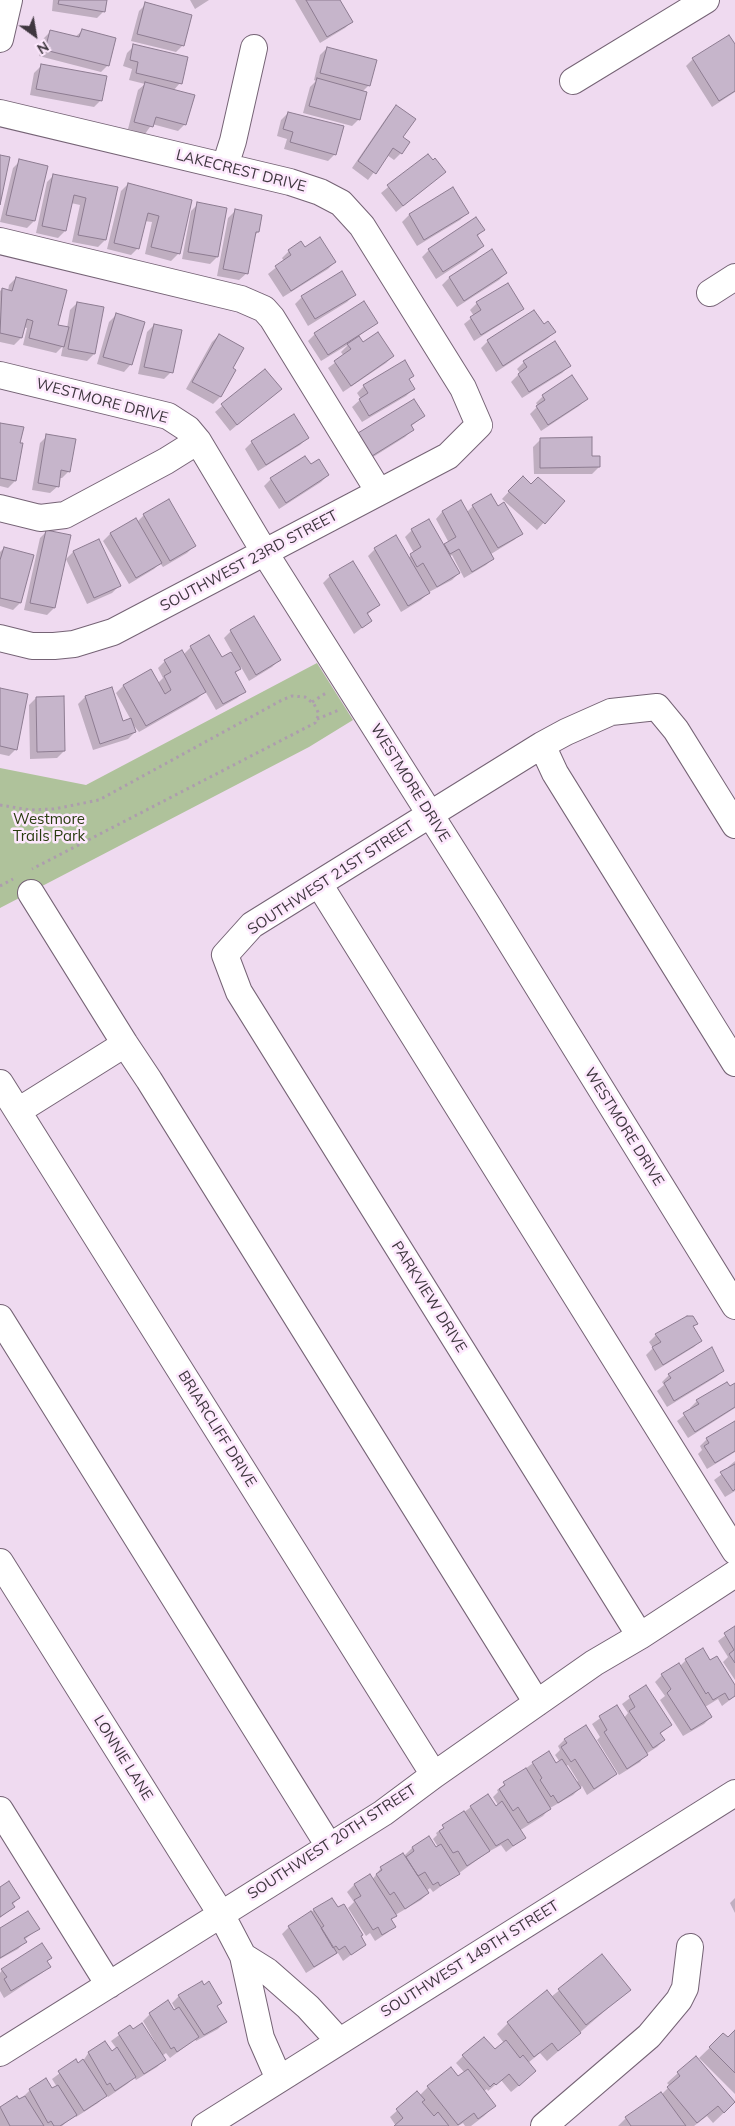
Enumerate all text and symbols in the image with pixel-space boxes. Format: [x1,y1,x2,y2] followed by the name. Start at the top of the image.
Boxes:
[10,10,60,60] north arrow
[34,37,52,58] text: N
[174,146,308,196] street label: LAKECREST DRIVE
[34,375,170,427] street label: WESTMORE DRIVE
[157,506,341,616] street label: SOUTHWEST 23RD STREET
[366,721,454,845] street label: WESTMORE DRIVE
[13,810,85,845] park label: Westmore Trails Park
[244,817,418,939] street label: SOUTHWEST 21ST STREET
[580,1065,668,1189] street label: WESTMORE DRIVE
[388,1238,470,1356] street label: PARKVIEW DRIVE
[174,1368,260,1490] street label: BRIARCLIFF DRIVE
[90,1712,156,1804] street label: LONNIE LANE
[244,1781,420,1903] street label: SOUTHWEST 20TH STREET
[378,1897,562,2021] street label: SOUTHWEST 149TH STREET

